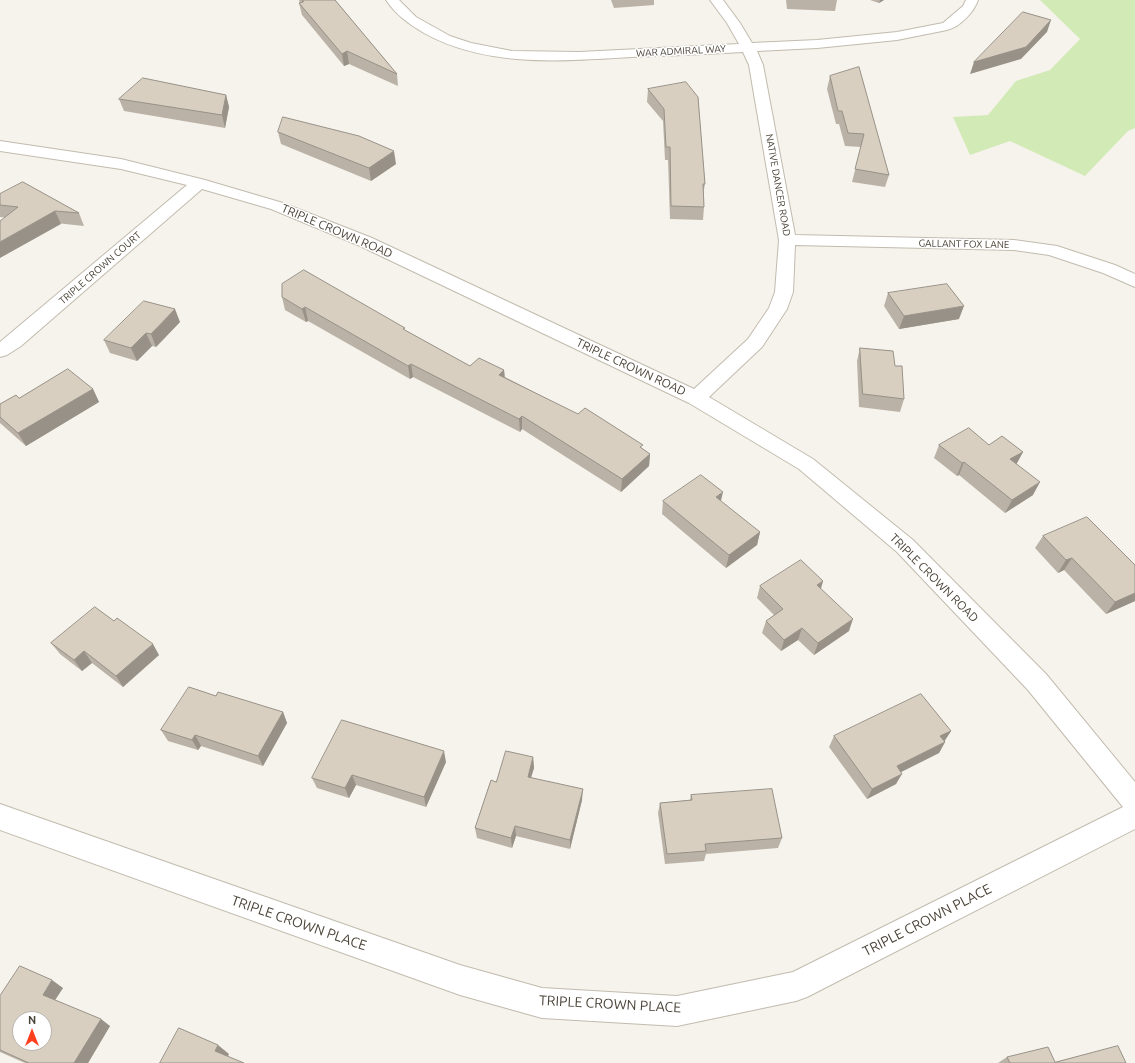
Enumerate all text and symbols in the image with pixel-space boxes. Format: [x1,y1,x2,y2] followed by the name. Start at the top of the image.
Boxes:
[636,43,726,59] street label: WAR ADMIRAL WAY
[763,133,793,237] street label: NATIVE DANCER ROAD
[279,201,395,261] street label: TRIPLE CROWN ROAD
[57,229,143,307] street label: TRIPLE CROWN COURT
[918,237,1010,251] street label: GALLANT FOX LANE
[574,335,688,399] street label: TRIPLE CROWN ROAD
[887,531,981,625] street label: TRIPLE CROWN ROAD
[860,880,994,960] street label: TRIPLE CROWN PLACE
[229,892,369,954] street label: TRIPLE CROWN PLACE
[539,992,681,1016] street label: TRIPLE CROWN PLACE
[12,1011,52,1051] north arrow
[28,1014,36,1026] text: N

